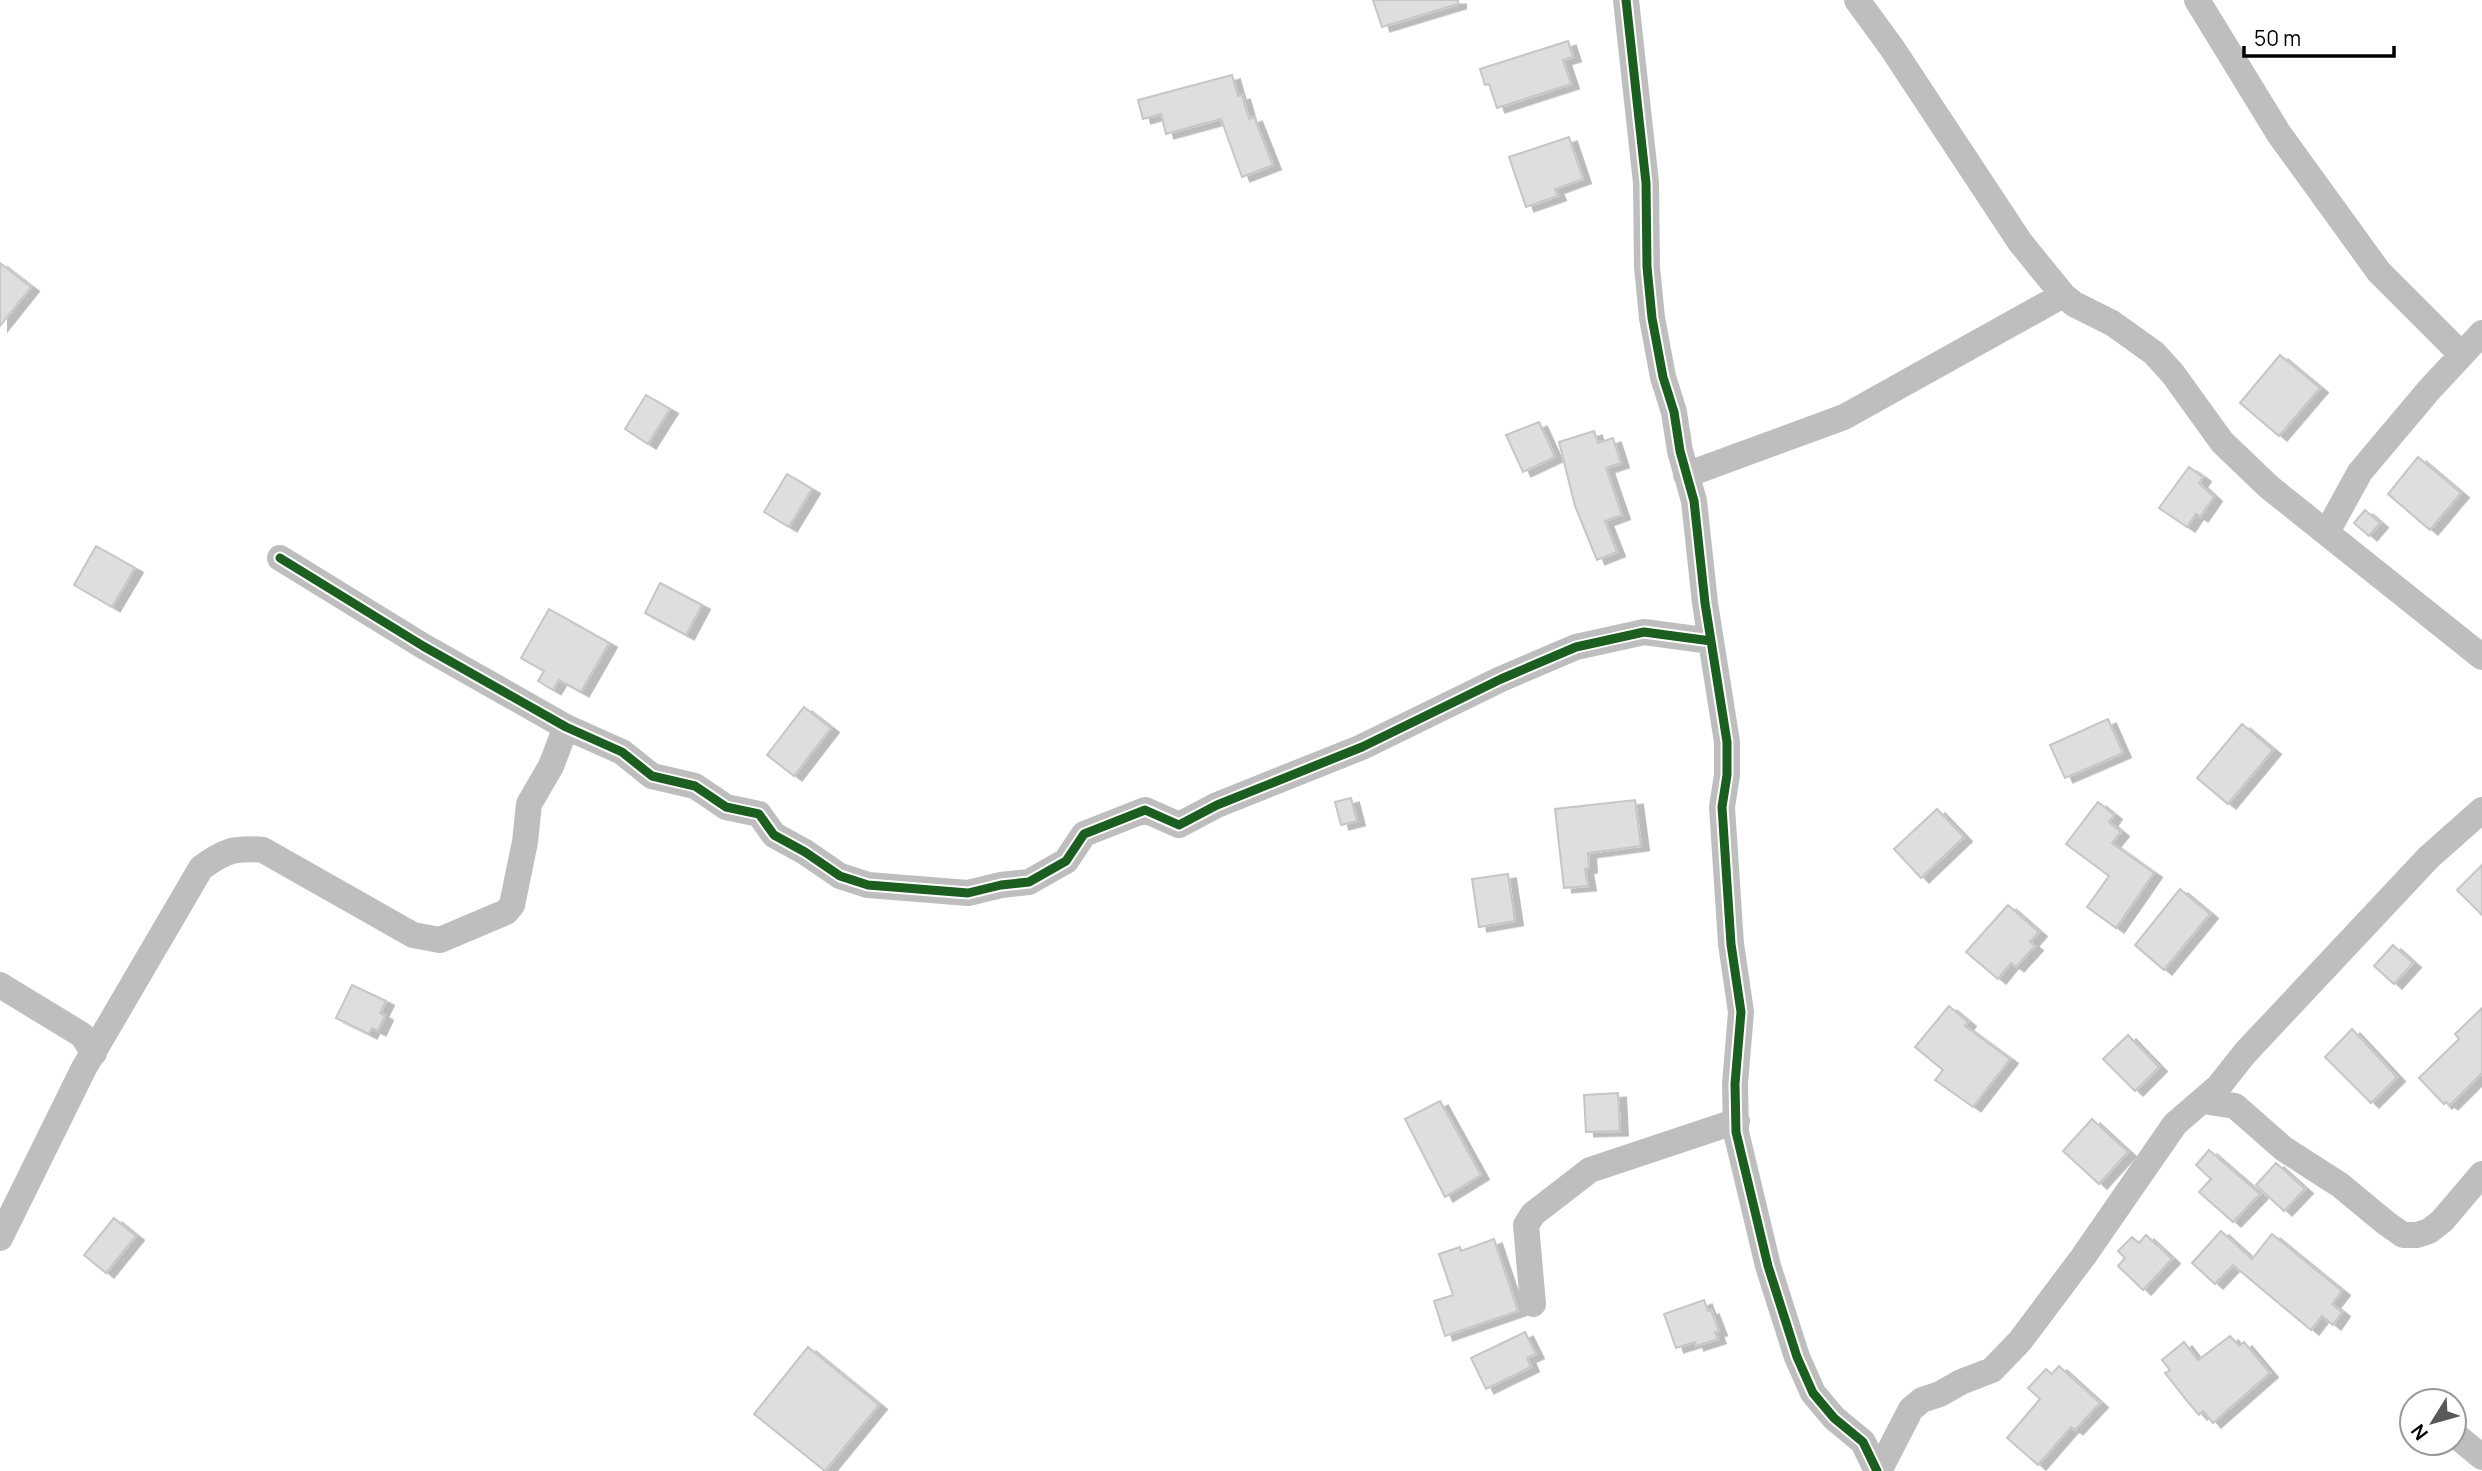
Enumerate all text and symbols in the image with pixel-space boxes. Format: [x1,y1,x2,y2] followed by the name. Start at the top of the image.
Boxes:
[2244,14,2394,58] scale bar
[2254,24,2301,52] text: 50 m
[2398,1387,2468,1457] north arrow
[2405,1419,2434,1446] text: N

